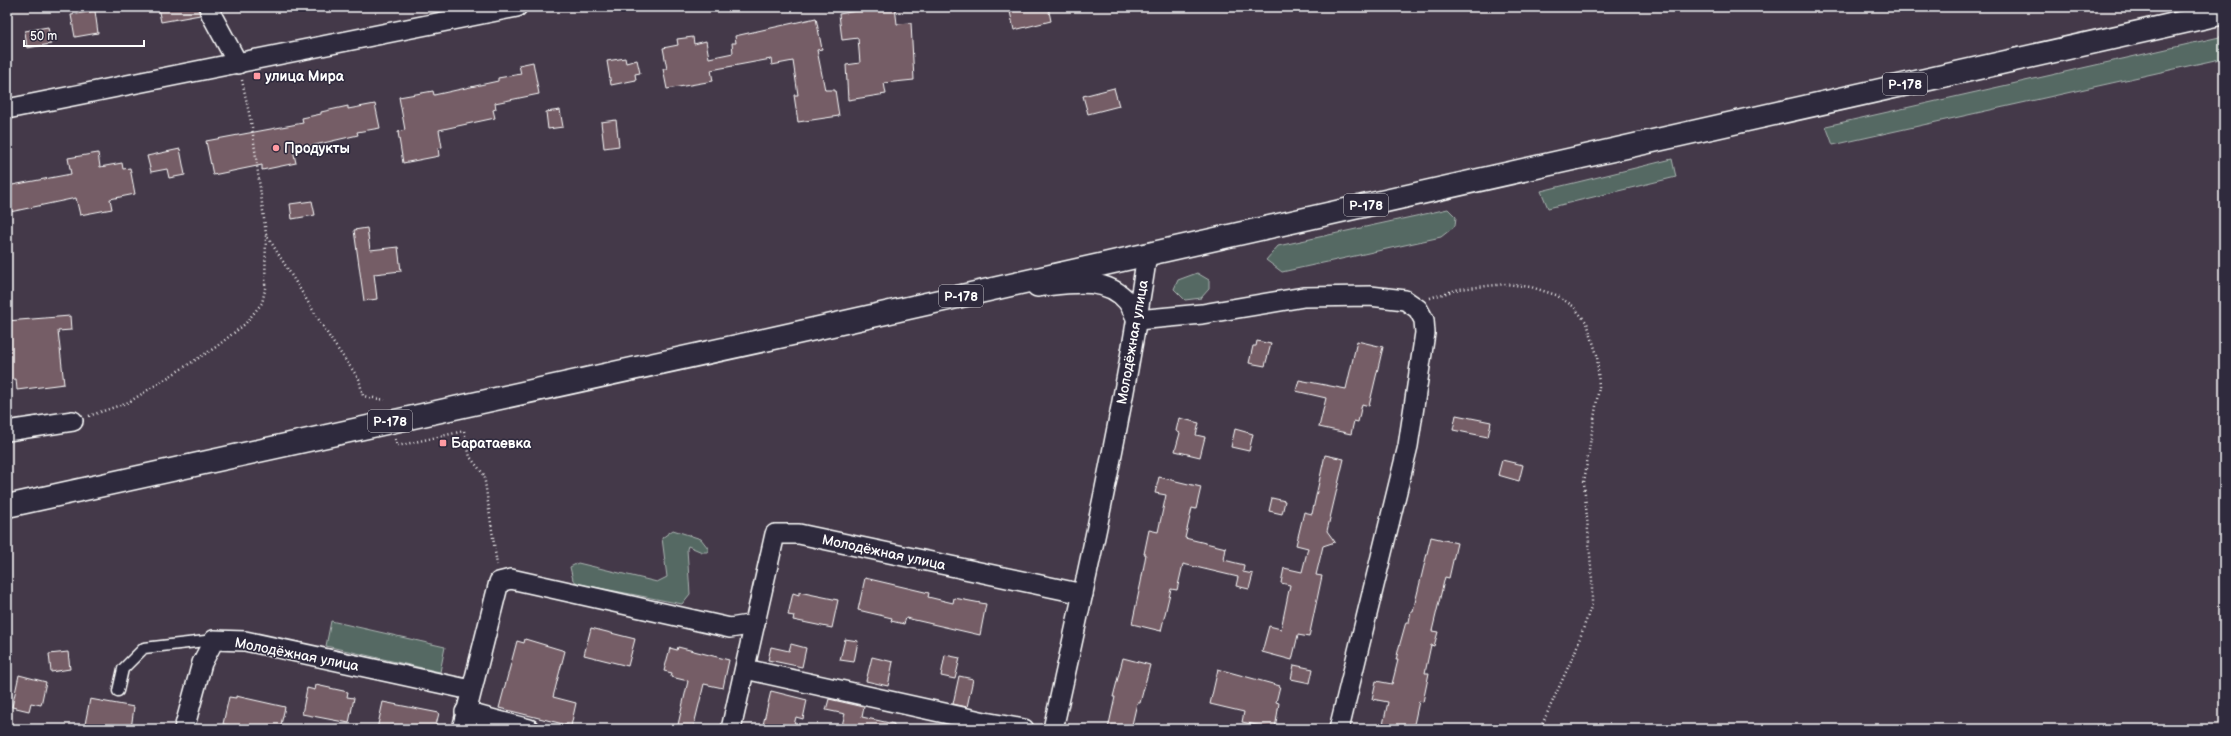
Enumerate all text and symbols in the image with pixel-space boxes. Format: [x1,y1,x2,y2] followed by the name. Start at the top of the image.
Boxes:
[24,22,144,48] scale bar
[30,29,57,44] text: 50 m
[265,68,345,85] place label: улица Мира
[252,71,262,81] marker: улица Мира
[1883,73,1927,95] road number: Р-178
[284,140,350,157] place label: Продукты
[271,143,281,153] marker: Продукты
[1344,194,1388,216] road number: Р-178
[1113,278,1152,406] street label: Молодёжная улица
[939,285,983,307] road number: Р-178
[368,410,412,432] road number: Р-178
[451,435,532,452] place label: Баратаевка
[438,438,448,448] marker: Баратаевка
[820,531,948,574] street label: Молодёжная улица
[233,634,361,675] street label: Молодёжная улица

